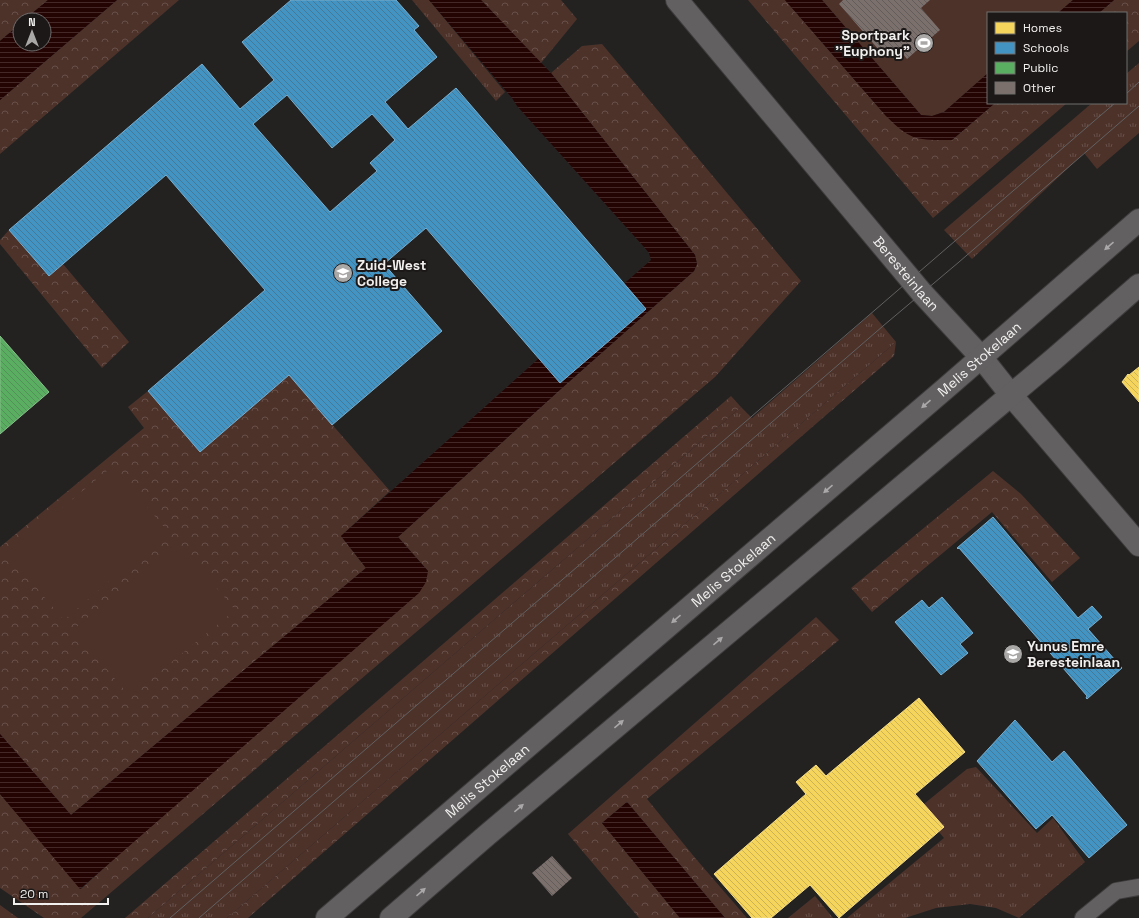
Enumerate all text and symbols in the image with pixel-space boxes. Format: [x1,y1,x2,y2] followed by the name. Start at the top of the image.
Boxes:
[12,12,52,52] north arrow
[987,12,1127,104] legend
[28,15,36,29] text: N
[1023,20,1062,36] text: Homes
[835,26,910,60] place label: Sportpark ''Euphony"
[913,32,935,54] sports icon: Sportpark ''Euphony"
[1023,40,1069,56] text: Schools
[1023,60,1058,76] text: Public
[1023,80,1056,96] text: Other
[869,233,943,315] street label: Beresteinlaan
[1104,241,1115,250] one-way arrow
[357,256,426,290] place label: Zuid-West College
[332,262,354,284] school or university icon: Zuid-West College
[934,318,1025,400] street label: Melis Stokelaan
[921,400,932,409] one-way arrow
[823,484,833,493] one-way arrow
[688,529,779,611] street label: Melis Stokelaan
[671,614,681,624] one-way arrow
[713,636,724,645] one-way arrow
[1027,637,1120,671] place label: Yunus Emre Beresteinlaan
[1002,643,1024,665] school or university icon: Yunus Emre Beresteinlaan
[613,720,624,729] one-way arrow
[441,740,533,822] street label: Melis Stokelaan
[514,803,524,812] one-way arrow
[14,880,108,906] scale bar
[20,886,48,902] text: 20 m
[415,888,426,897] one-way arrow

